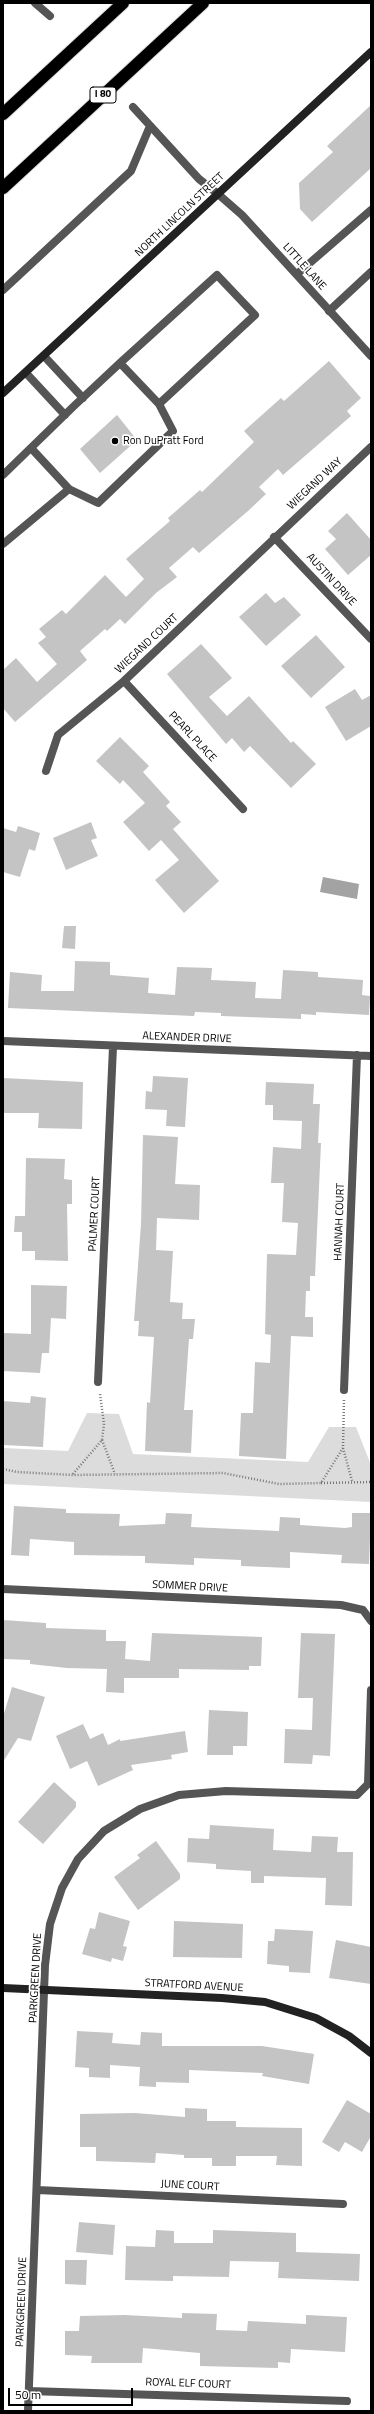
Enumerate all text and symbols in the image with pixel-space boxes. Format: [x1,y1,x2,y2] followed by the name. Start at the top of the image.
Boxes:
[90,87,116,103] road number: I 80
[133,170,227,260] street label: NORTH LINCOLN STREET
[279,241,329,293] street label: LITTLE LANE
[123,434,204,448] place label: Ron DuPratt Ford
[110,436,120,446] marker: Ron DuPratt Ford
[285,455,345,513] street label: WIEGAND WAY
[303,551,359,609] street label: AUSTIN DRIVE
[113,611,181,677] street label: WIEGAND COURT
[165,709,219,765] street label: PEARL PLACE
[142,1030,232,1046] street label: ALEXANDER DRIVE
[86,1176,104,1252] street label: PALMER COURT
[332,1183,348,1261] street label: HANNAH COURT
[152,1578,228,1596] street label: SOMMER DRIVE
[27,1933,45,2023] street label: PARKGREEN DRIVE
[144,1977,244,1995] street label: STRATFORD AVENUE
[160,2178,220,2194] street label: JUNE COURT
[14,2257,30,2347] street label: PARKGREEN DRIVE
[145,2376,231,2392] street label: ROYAL ELF COURT
[10,2380,135,2406] scale bar
[15,2385,41,2404] text: 50 m

